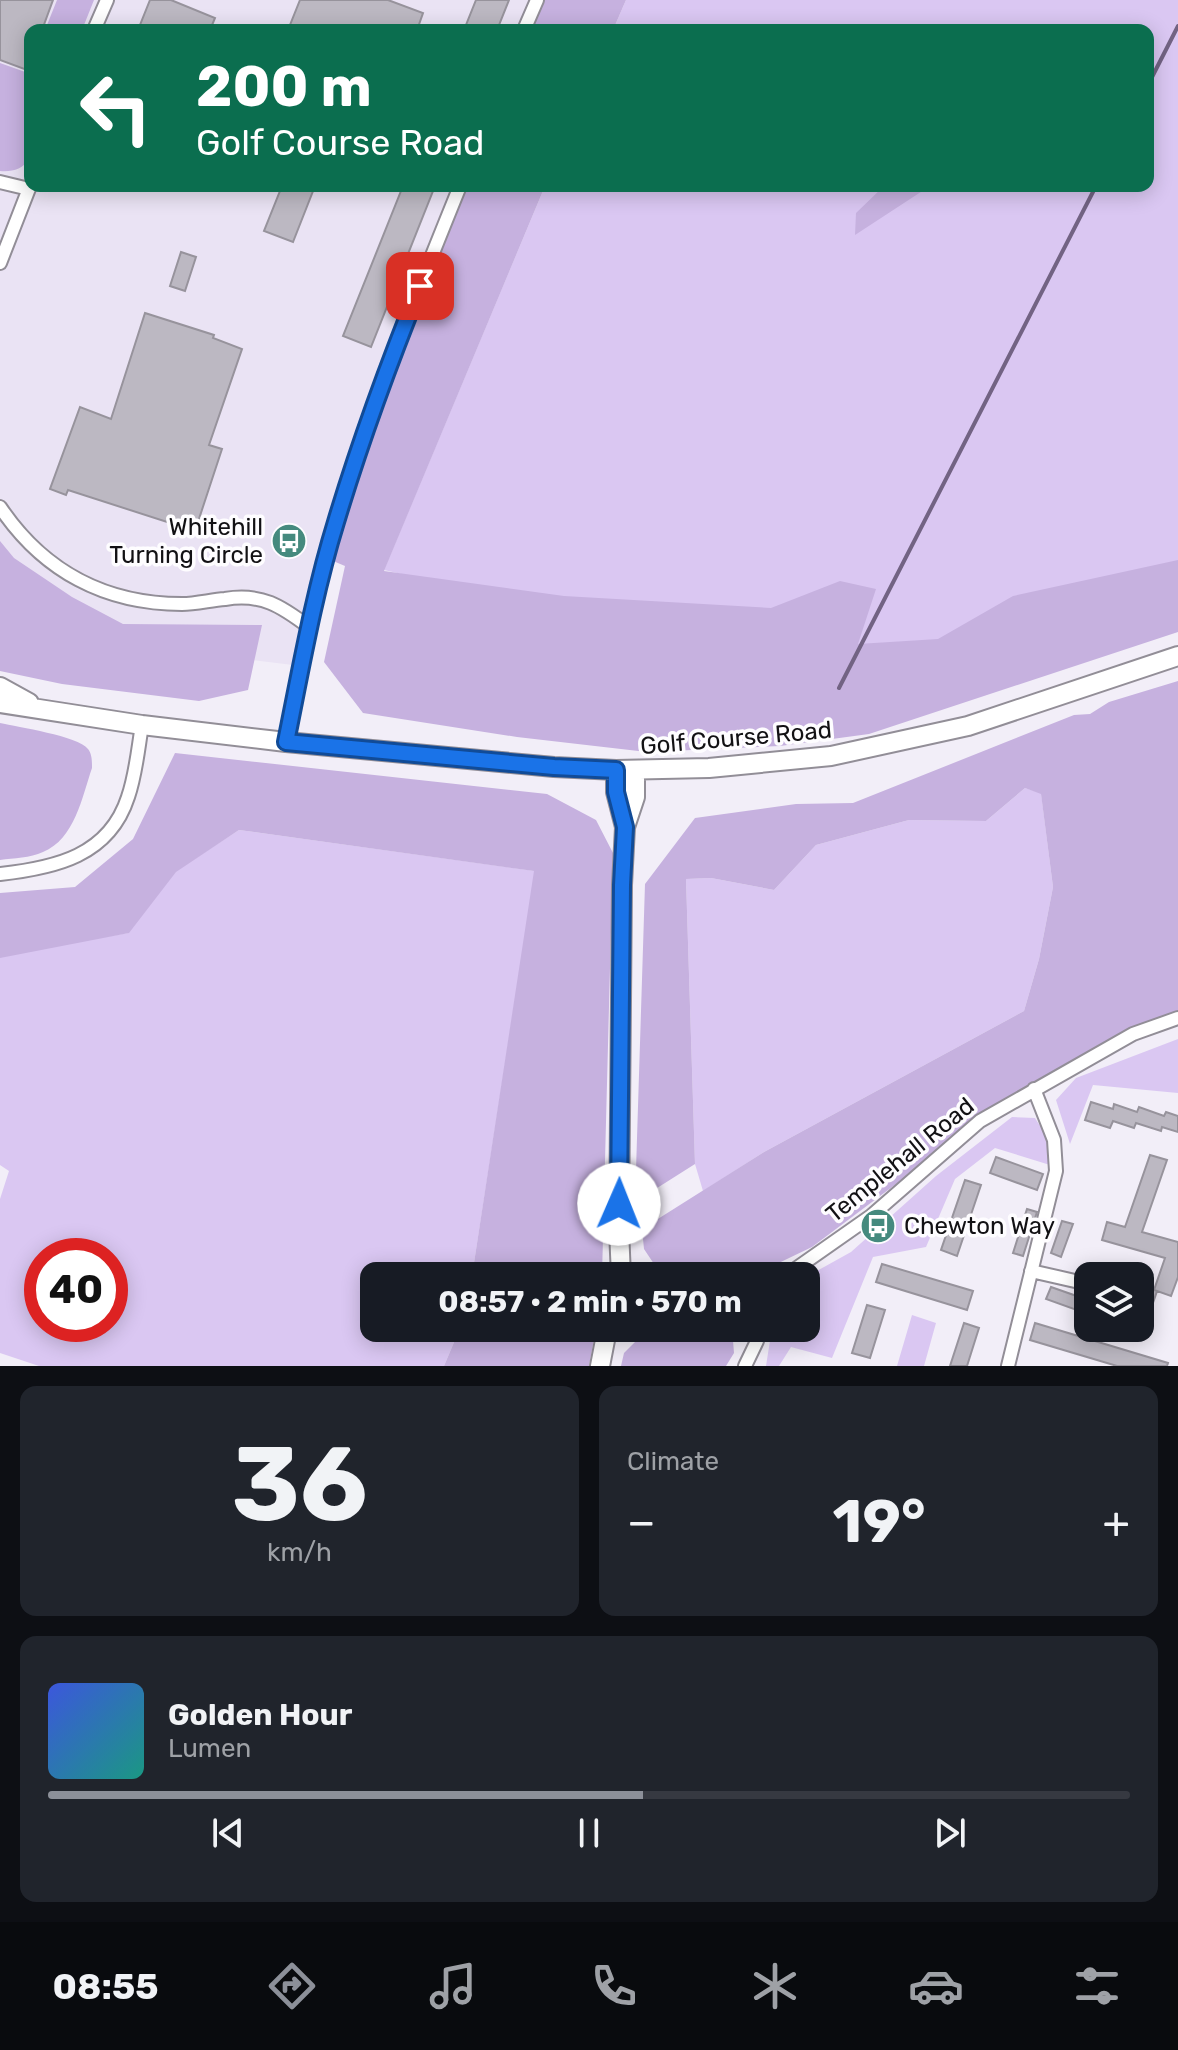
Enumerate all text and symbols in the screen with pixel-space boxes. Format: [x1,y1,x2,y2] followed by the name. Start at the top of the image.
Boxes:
[196,54,372,120] text: 200 m
[64,56,168,160] icon: left
[196,121,484,164] text: Golf Course Road
[386,252,454,320] pin
[398,264,442,308] icon: arrive
[109,513,263,569] place label: Whitehill Turning Circle
[270,522,308,560] bus stop icon: Whitehill Turning Circle
[639,716,833,760] street label: Golf Course Road
[820,1092,980,1228] street label: Templehall Road
[577,1162,661,1246] position arrow
[859,1207,897,1245] bus stop icon: Chewton Way
[904,1212,1055,1240] place label: Chewton Way
[24,1238,128,1342] speed limit sign: 40
[1074,1262,1154,1342] map controls
[1074,1262,1154,1342] button: layers
[438,1284,742,1320] text: 08:57 · 2 min · 570 m
[231,1423,368,1546] text: 36
[627,1446,719,1477] text: Climate
[833,1486,926,1557] text: 19°
[627,1496,656,1548] text: −
[1103,1496,1130,1548] text: +
[267,1537,332,1568] text: km/h
[168,1697,352,1733] text: Golden Hour
[168,1733,251,1764] text: Lumen
[206,1811,250,1855] icon: previous
[567,1811,611,1855] icon: pause
[928,1811,972,1855] icon: next
[264,1958,320,2014] icon: directions
[425,1958,481,2014] icon: music
[586,1958,642,2014] icon: phone
[747,1958,803,2014] icon: climate
[908,1958,964,2014] icon: car
[1069,1958,1125,2014] icon: filters
[53,1965,158,2008] text: 08:55

